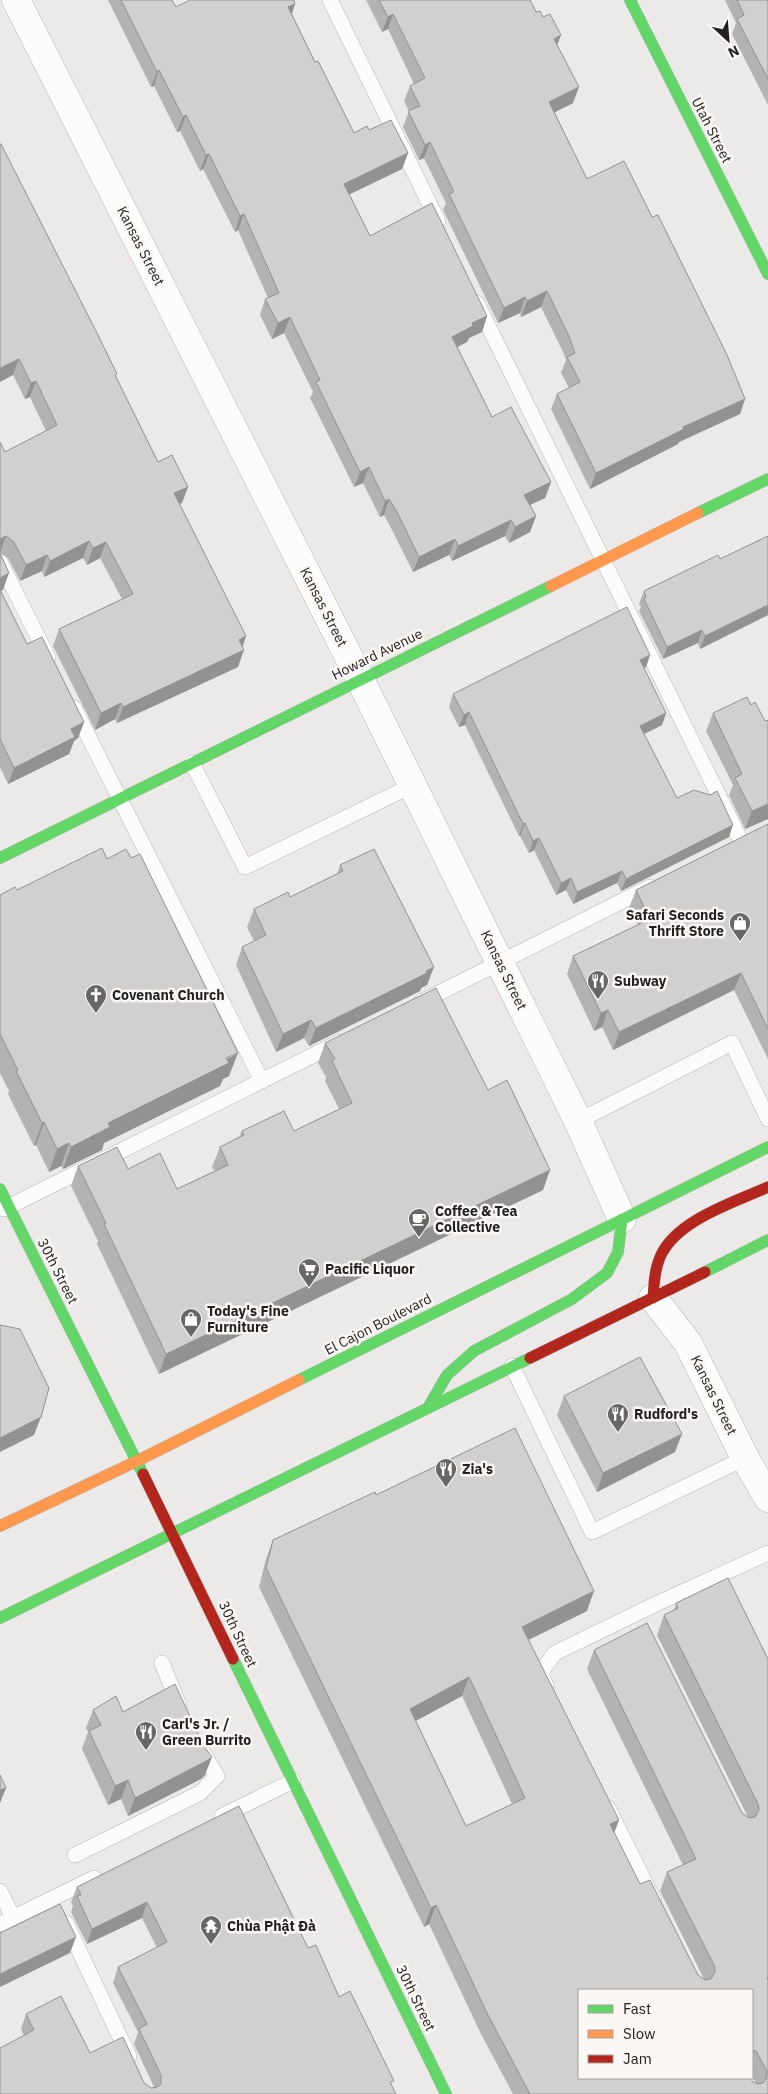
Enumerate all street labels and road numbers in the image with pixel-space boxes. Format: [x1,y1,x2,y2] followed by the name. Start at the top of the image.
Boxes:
[688,94,736,166] street label: Utah Street
[113,203,169,289] street label: Kansas Street
[296,564,352,650] street label: Kansas Street
[329,624,426,684] street label: Howard Avenue
[477,927,531,1013] street label: Kansas Street
[34,1235,82,1307] street label: 30th Street
[321,1289,435,1359] street label: El Cajon Boulevard
[687,1352,741,1438] street label: Kansas Street
[215,1598,261,1670] street label: 30th Street
[392,1962,440,2034] street label: 30th Street

